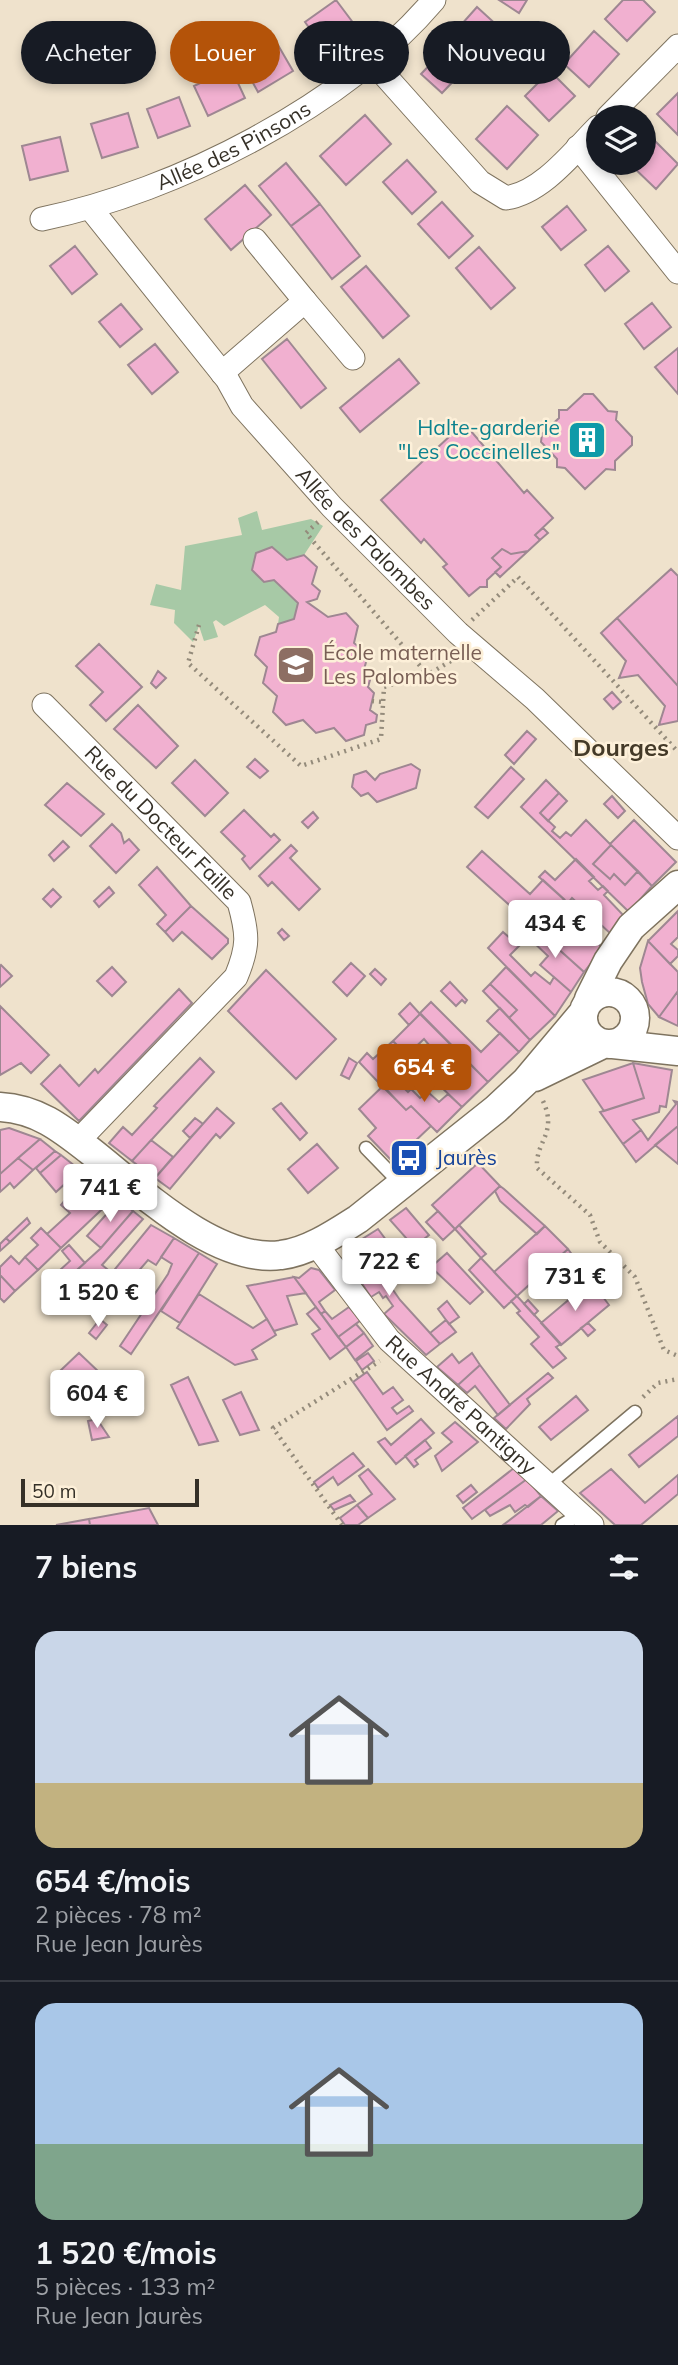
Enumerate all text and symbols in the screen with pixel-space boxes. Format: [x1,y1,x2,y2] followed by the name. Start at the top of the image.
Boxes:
[21,21,156,84] chip: Acheter
[170,21,280,84] chip: Louer
[294,21,409,84] chip: Filtres
[423,21,570,84] chip: Nouveau
[152,95,315,195] street label: Allée des Pinsons
[586,105,656,175] map controls
[586,105,656,175] button: layers
[398,414,560,464] place label: Halte-garderie "Les Coccinelles"
[566,419,608,461] building icon: Halte-garderie "Les Coccinelles"
[291,461,441,615] street label: Allée des Palombes
[323,639,482,689] place label: École maternelle Les Palombes
[275,644,317,686] school or university icon: École maternelle Les Palombes
[573,732,669,762] district label: Dourges
[80,740,243,905] street label: Rue du Docteur Faille
[506,900,604,960] pin: 434 €
[524,908,586,937] text: 434 €
[375,1044,473,1104] pin: 654 €
[393,1052,455,1081] text: 654 €
[388,1137,430,1179] bus stop icon: Jaurès
[436,1144,497,1170] place label: Jaurès
[61,1164,159,1224] pin: 741 €
[79,1172,141,1201] text: 741 €
[340,1238,438,1298] pin: 722 €
[358,1246,420,1275] text: 722 €
[526,1254,624,1313] pin: 731 €
[544,1261,606,1290] text: 731 €
[33,1270,163,1329] pin: 1 520 €
[57,1277,139,1306] text: 1 520 €
[381,1329,542,1480] street label: Rue André Pantigny
[48,1370,146,1430] pin: 604 €
[66,1378,128,1407] text: 604 €
[21,1476,200,1508] scale bar
[32,1479,76,1503] text: 50 m
[35,1548,137,1586] text: 7 biens
[605,1548,643,1586] icon: filters
[276,1677,402,1803] icon: home
[35,1862,191,1900] text: 654 €/mois
[35,1900,202,1929] text: 2 pièces · 78 m²
[35,1929,203,1958] text: Rue Jean Jaurès
[276,2049,402,2175] icon: home
[35,2234,217,2272] text: 1 520 €/mois
[35,2272,215,2301] text: 5 pièces · 133 m²
[35,2301,203,2330] text: Rue Jean Jaurès

